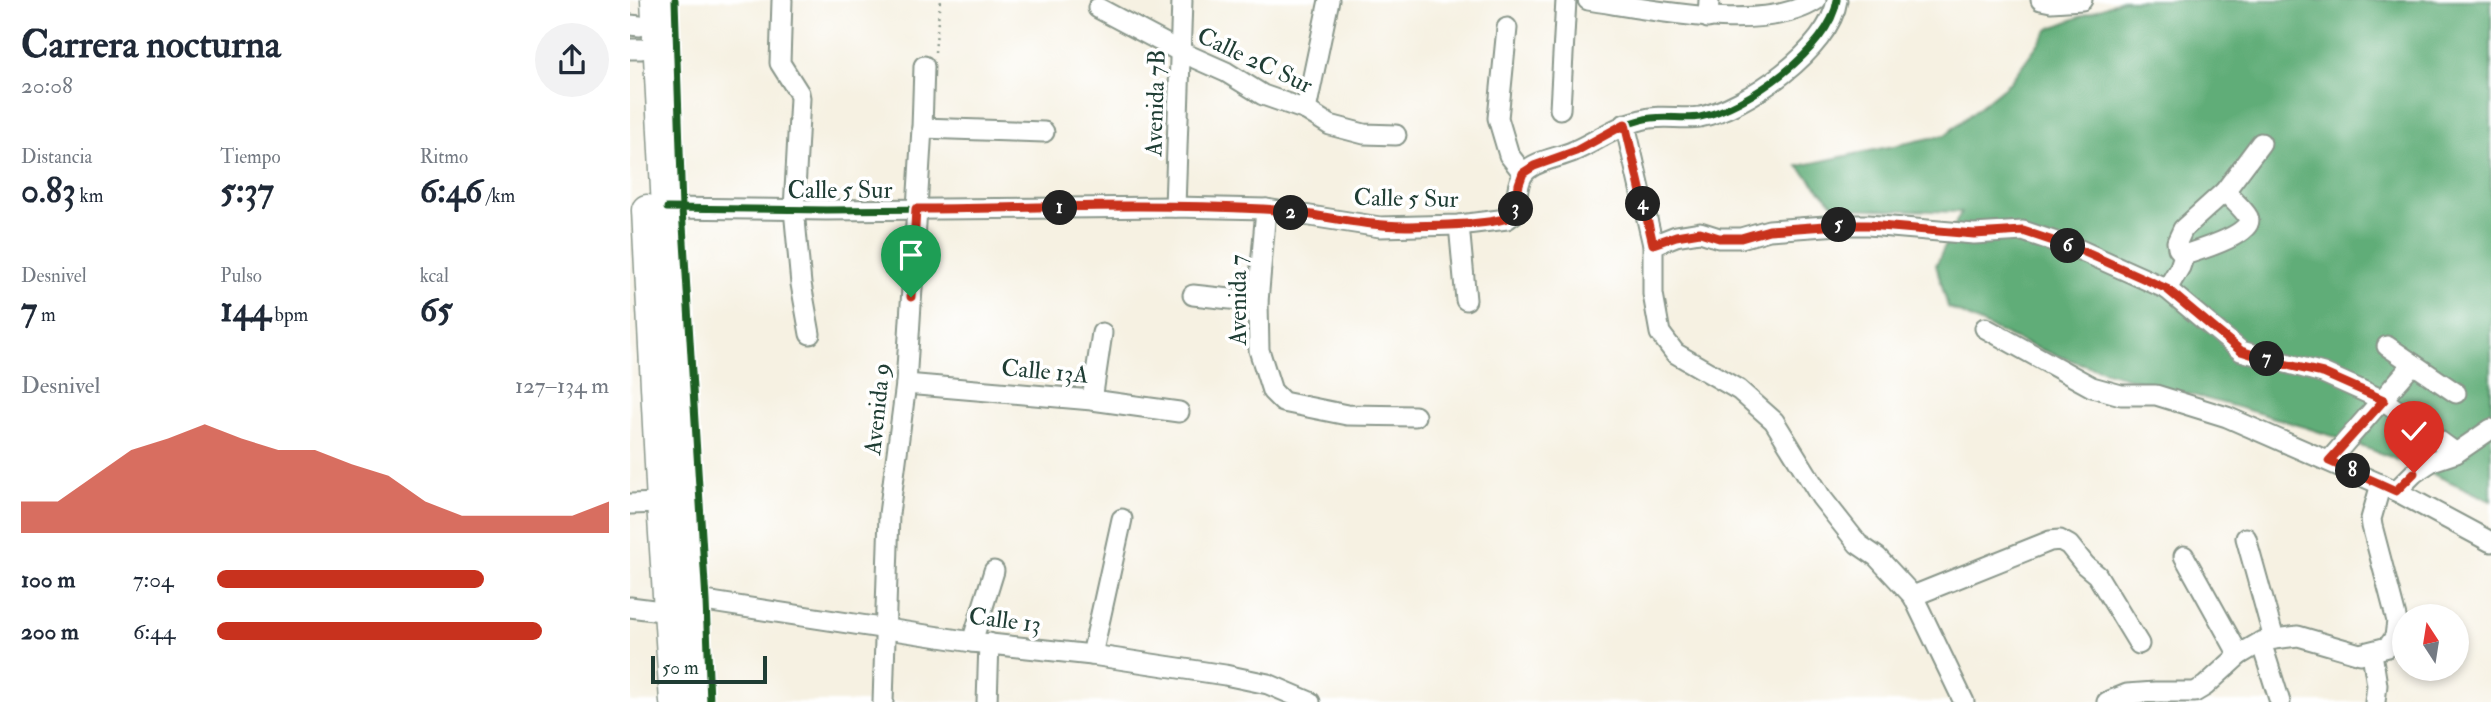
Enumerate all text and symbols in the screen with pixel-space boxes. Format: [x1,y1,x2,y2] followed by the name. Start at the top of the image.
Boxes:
[1192,20,1318,101] street label: Calle 2C Sur
[21,21,281,69] text: Carrera nocturna
[535,23,609,97] button: share
[1138,49,1173,158] street label: Avenida 7B
[21,71,73,100] text: 20:08
[21,145,92,169] text: Distancia
[220,145,281,169] text: Tiempo
[420,145,468,169] text: Ritmo
[21,169,76,213] text: 0.83
[220,169,274,213] text: 5:37
[420,169,482,213] text: 6:46
[788,175,892,206] street label: Calle 5 Sur
[1353,182,1459,215] street label: Calle 5 Sur
[76,184,103,208] text: km
[482,184,515,208] text: /km
[1626,186,1660,222] pin: 4
[1042,190,1078,226] pin: 1
[1637,191,1648,215] text: 4
[1498,192,1533,227] pin: 3
[1056,195,1063,219] text: 1
[1274,196,1308,230] pin: 2
[1512,196,1519,220] text: 3
[1286,200,1295,224] text: 2
[1822,208,1856,243] pin: 5
[1834,212,1843,236] text: 5
[881,225,941,297] pin
[2050,229,2086,264] pin: 6
[2063,233,2072,257] text: 6
[892,236,930,274] icon: arrive
[1223,254,1254,347] street label: Avenida 7
[21,264,87,288] text: Desnivel
[220,264,262,288] text: Pulso
[420,264,449,288] text: kcal
[21,288,37,332] text: 7
[220,288,271,332] text: 144
[420,288,453,332] text: 65
[37,303,56,327] text: m
[271,303,308,327] text: bpm
[2250,342,2284,376] pin: 7
[2262,346,2271,370] text: 7
[1000,352,1090,391] street label: Calle 13A
[857,361,898,458] street label: Avenida 9
[21,371,100,400] text: Desnivel
[515,371,609,400] text: 127–134 m
[2384,401,2444,473] pin
[2395,412,2433,450] icon: check
[2336,454,2370,489] pin: 8
[2348,458,2357,482] text: 8
[21,565,75,594] text: 100 m
[133,565,173,594] text: 7:04
[967,601,1043,640] street label: Calle 13
[2392,604,2469,681] north arrow
[2392,604,2469,681] map controls
[21,617,79,646] text: 200 m
[133,617,175,646] text: 6:44
[651,653,766,685] scale bar
[662,656,699,680] text: 50 m

